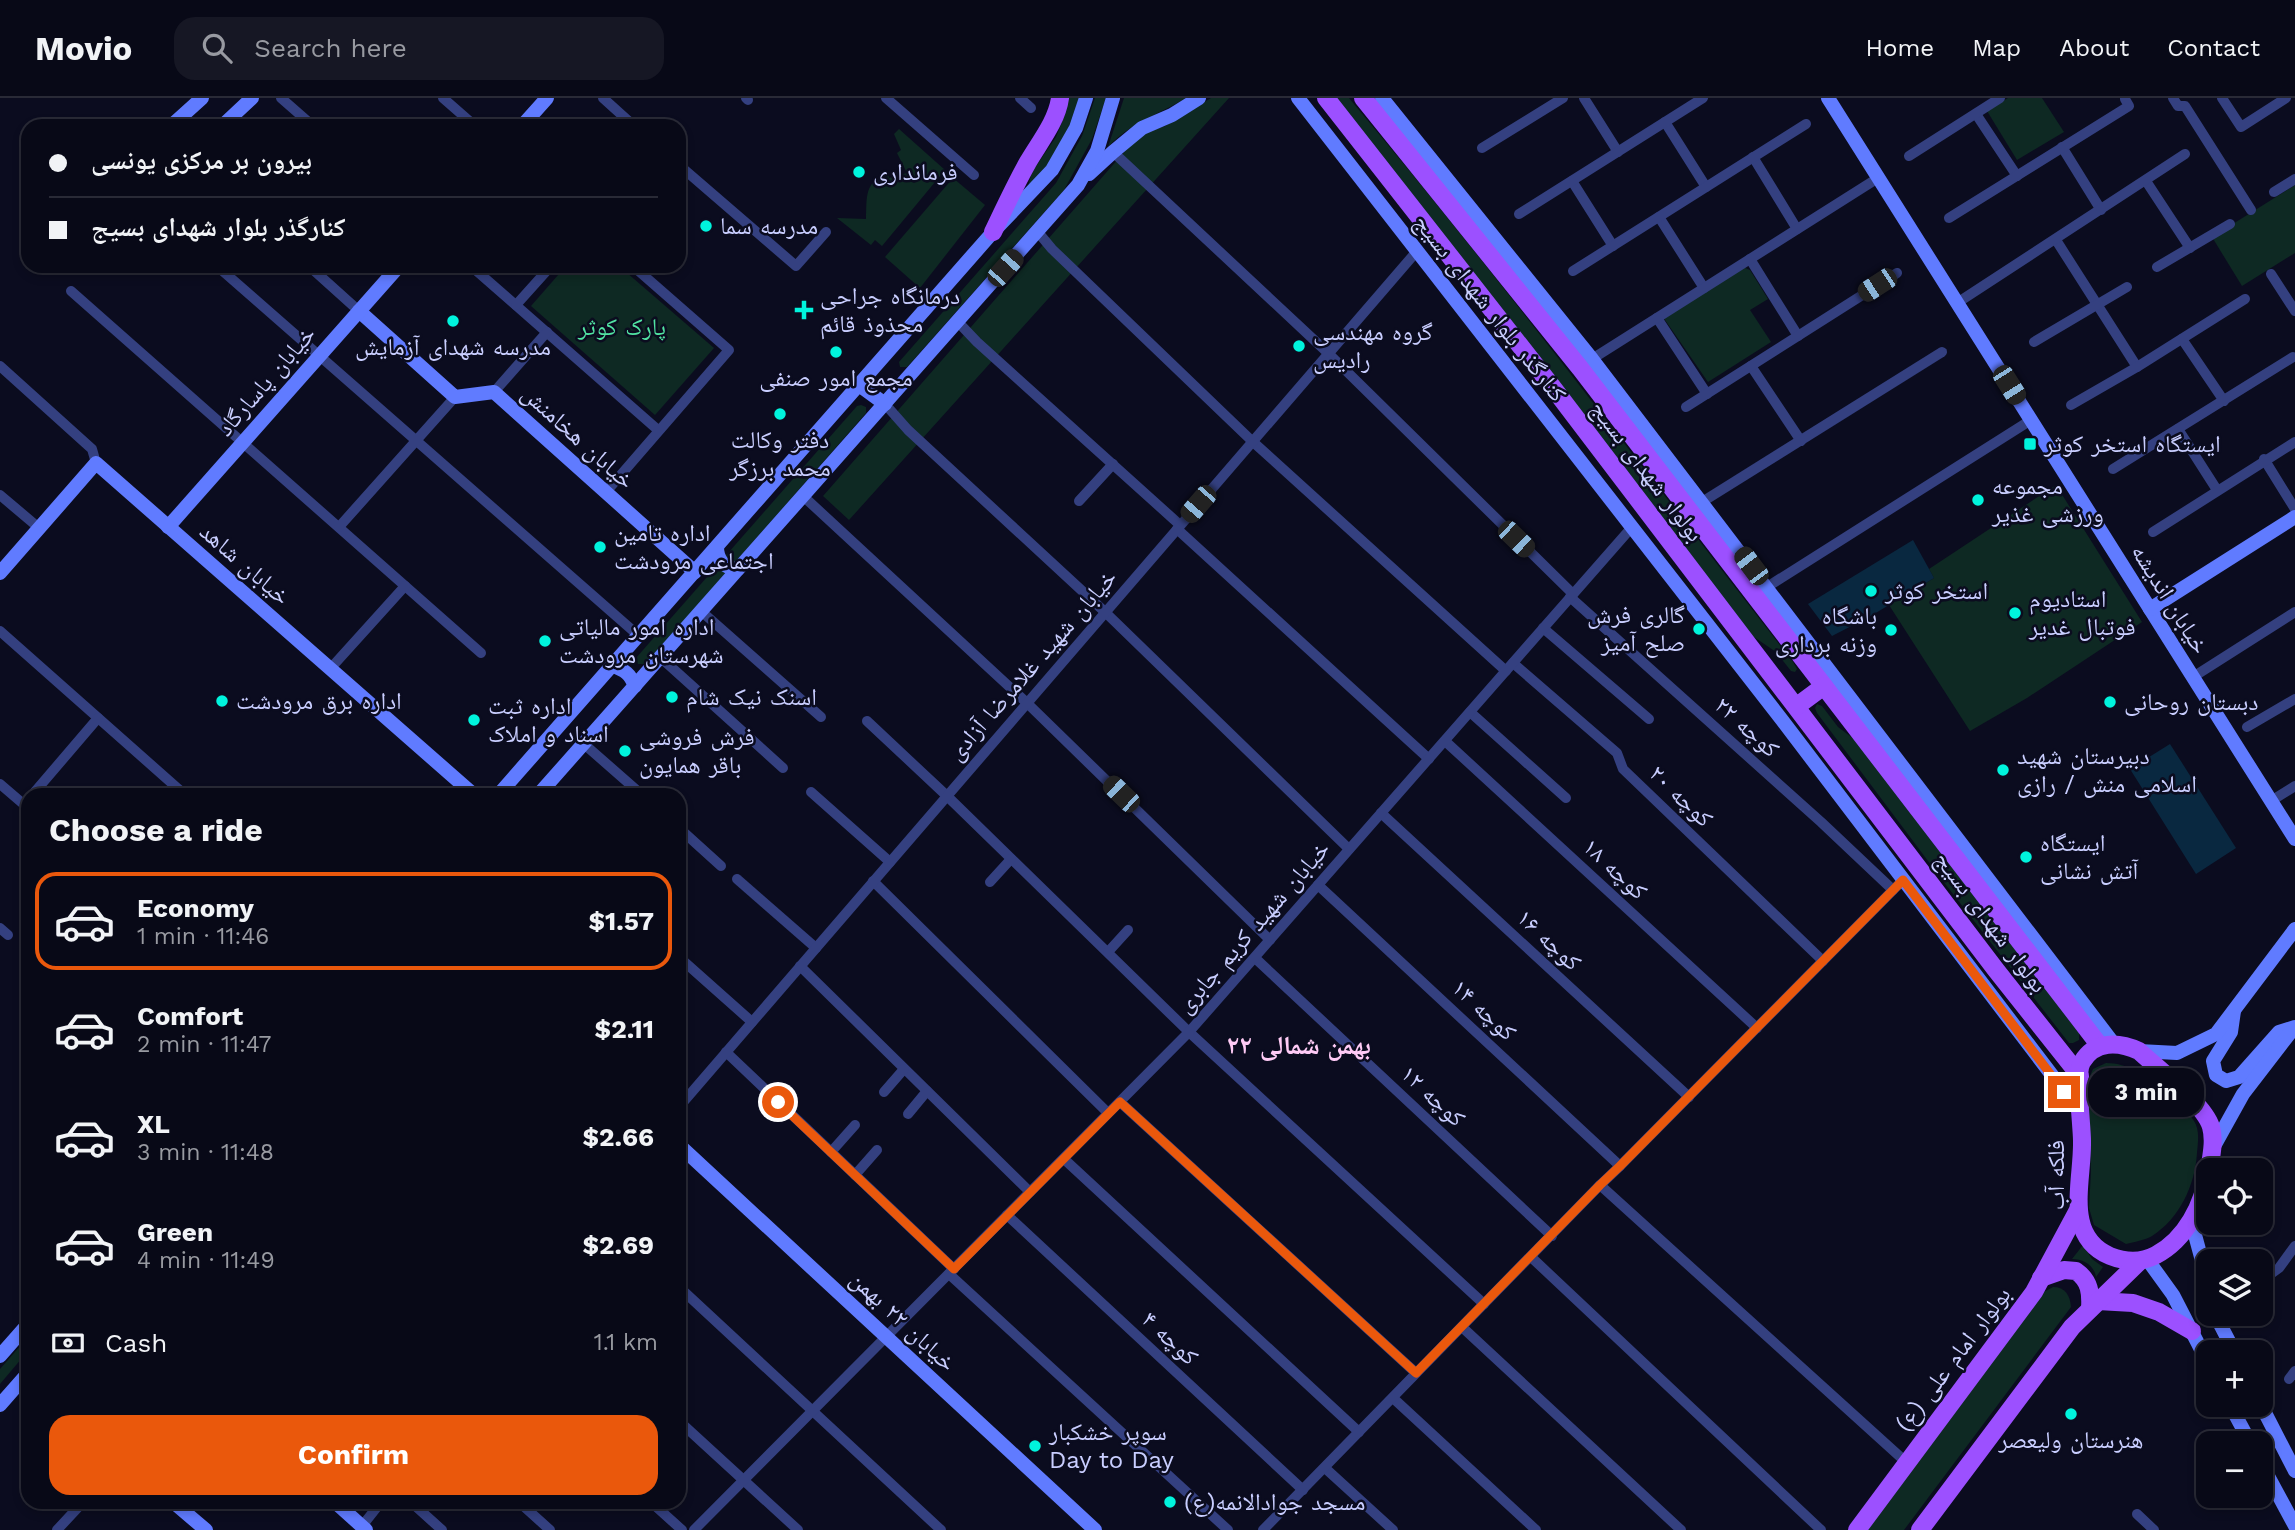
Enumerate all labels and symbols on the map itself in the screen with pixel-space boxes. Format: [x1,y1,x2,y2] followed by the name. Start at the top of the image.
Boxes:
[873,158,958,186] place label: فرمانداری
[851,164,867,180] marker: فرمانداری
[1407,209,1572,408] street label: کنارگذر بلوار شهدای بسیج
[720,212,818,240] place label: مدرسه سما
[698,218,714,234] marker: مدرسه سما
[984,245,1027,291] car
[1854,265,1901,305] car
[820,282,960,340] place label: درمانگاه جراحی محذوذ قائم
[794,300,814,320] marker: درمانگاه جراحی محذوذ قائم
[445,313,461,329] marker: مدرسه شهدای آزمایش
[577,313,666,341] park label: پارک کوثر
[1313,318,1433,374] place label: گروه مهندسی رادیس
[211,320,321,442] street label: خیابان پاسارگاد
[355,333,551,361] place label: مدرسه شهدای آزمایش
[1291,338,1307,354] marker: گروه مهندسی رادیس
[828,344,844,360] marker: مجمع امور صنفی
[1989,362,2030,408] car
[759,364,913,393] place label: مجمع امور صنفی
[516,379,640,495] street label: خیابان هخامنش
[1584,395,1709,548] street label: بولوار شهدای بسیج
[772,406,788,422] marker: دفتر وکالت محمد برزگر
[728,426,831,482] place label: دفتر وکالت محمد برزگر
[2043,430,2221,458] place label: ایستگاه استخر کوثر
[2022,436,2038,452] marker: ایستگاه استخر کوثر
[1991,472,2104,528] place label: مجموعه ورزشی غذیر
[1177,481,1220,527] car
[1970,492,1986,508] marker: مجموعه ورزشی غذیر
[194,517,296,611] street label: خیابان شاهد
[1494,517,1539,561] car
[614,519,774,575] place label: اداره تامین اجتماعی مرودشت
[592,539,608,555] marker: اداره تامین اجتماعی مرودشت
[2125,539,2215,659] street label: خیابان اندیشه
[1730,543,1773,589] car
[941,564,1123,766] street label: خیابان شهید غلامرضا آزادی
[1884,577,1988,605] place label: استخر کوثر
[1863,583,1879,599] marker: استخر کوثر
[2028,585,2136,641] place label: استادیوم فوتبال غدیر
[1587,601,1685,658] place label: گالری فرش صلح آمیز
[1775,602,1877,658] place label: باشگاه وزنه برداری
[2007,605,2023,621] marker: استادیوم فوتبال غدیر
[559,613,724,669] place label: اداره امور مالیاتی شهرستان مرودشت
[1691,621,1707,637] marker: گالری فرش صلح آمیز
[1883,622,1899,638] marker: باشگاه وزنه برداری
[537,633,553,649] marker: اداره امور مالیاتی شهرستان مرودشت
[686,683,817,713] place label: اسنک نیک شام
[236,687,402,715] place label: اداره برق مرودشت
[2124,688,2258,716] place label: دبستان روحانی
[664,689,680,705] marker: اسنک نیک شام
[1709,691,1785,763] street label: کوچه ۲۲
[488,692,609,748] place label: اداره ثبت اسناد و املاک
[214,693,230,709] marker: اداره برق مرودشت
[2102,694,2118,710] marker: دبستان روحانی
[466,712,482,728] marker: اداره ثبت اسناد و املاک
[639,723,755,779] place label: فرش فروشی باقر همایون
[2017,742,2197,798] place label: دبیرستان شهید اسلامی منش / رازی
[617,743,633,759] marker: فرش فروشی باقر همایون
[1644,759,1718,833] street label: کوچه ۲۰
[1995,762,2011,778] marker: دبیرستان شهید اسلامی منش / رازی
[1099,772,1144,816] car
[2040,829,2139,885] place label: ایستگاه آتش نشانی
[1577,832,1653,906] street label: کوچه ۱۸
[1171,835,1337,1020] street label: خیابان شهید کریم جابری
[1928,846,2053,999] street label: بولوار شهدای بسیج
[2018,849,2034,865] marker: ایستگاه آتش نشانی
[1511,903,1587,977] street label: کوچه ۱۶
[1446,973,1522,1047] street label: کوچه ۱۴
[1227,1030,1371,1061] district label: ۲۲ بهمن شمالی
[1395,1059,1471,1133] street label: کوچه ۱۲
[2088,1068,2204,1116] callout: 3 min
[2048,1076,2080,1108] route end
[762,1086,794,1118] route start
[2042,1140,2070,1210] street label: فلکه آب
[844,1265,962,1377] street label: خیابان ۲۲ بهمن
[1889,1281,2018,1438] street label: بولوار امام علی (ع)
[1136,1305,1204,1371] street label: کوچه ۴
[2063,1406,2079,1422] marker: هنرستان ولیعصر
[1048,1418,1175,1474] place label: سوپر خشکبار Day to Day
[1998,1426,2143,1454] place label: هنرستان ولیعصر
[1027,1438,1043,1454] marker: سوپر خشکبار Day to Day
[1184,1488,1365,1517] place label: مسجد جوادالانمه(ع)
[1162,1494,1178,1510] marker: مسجد جوادالانمه(ع)

